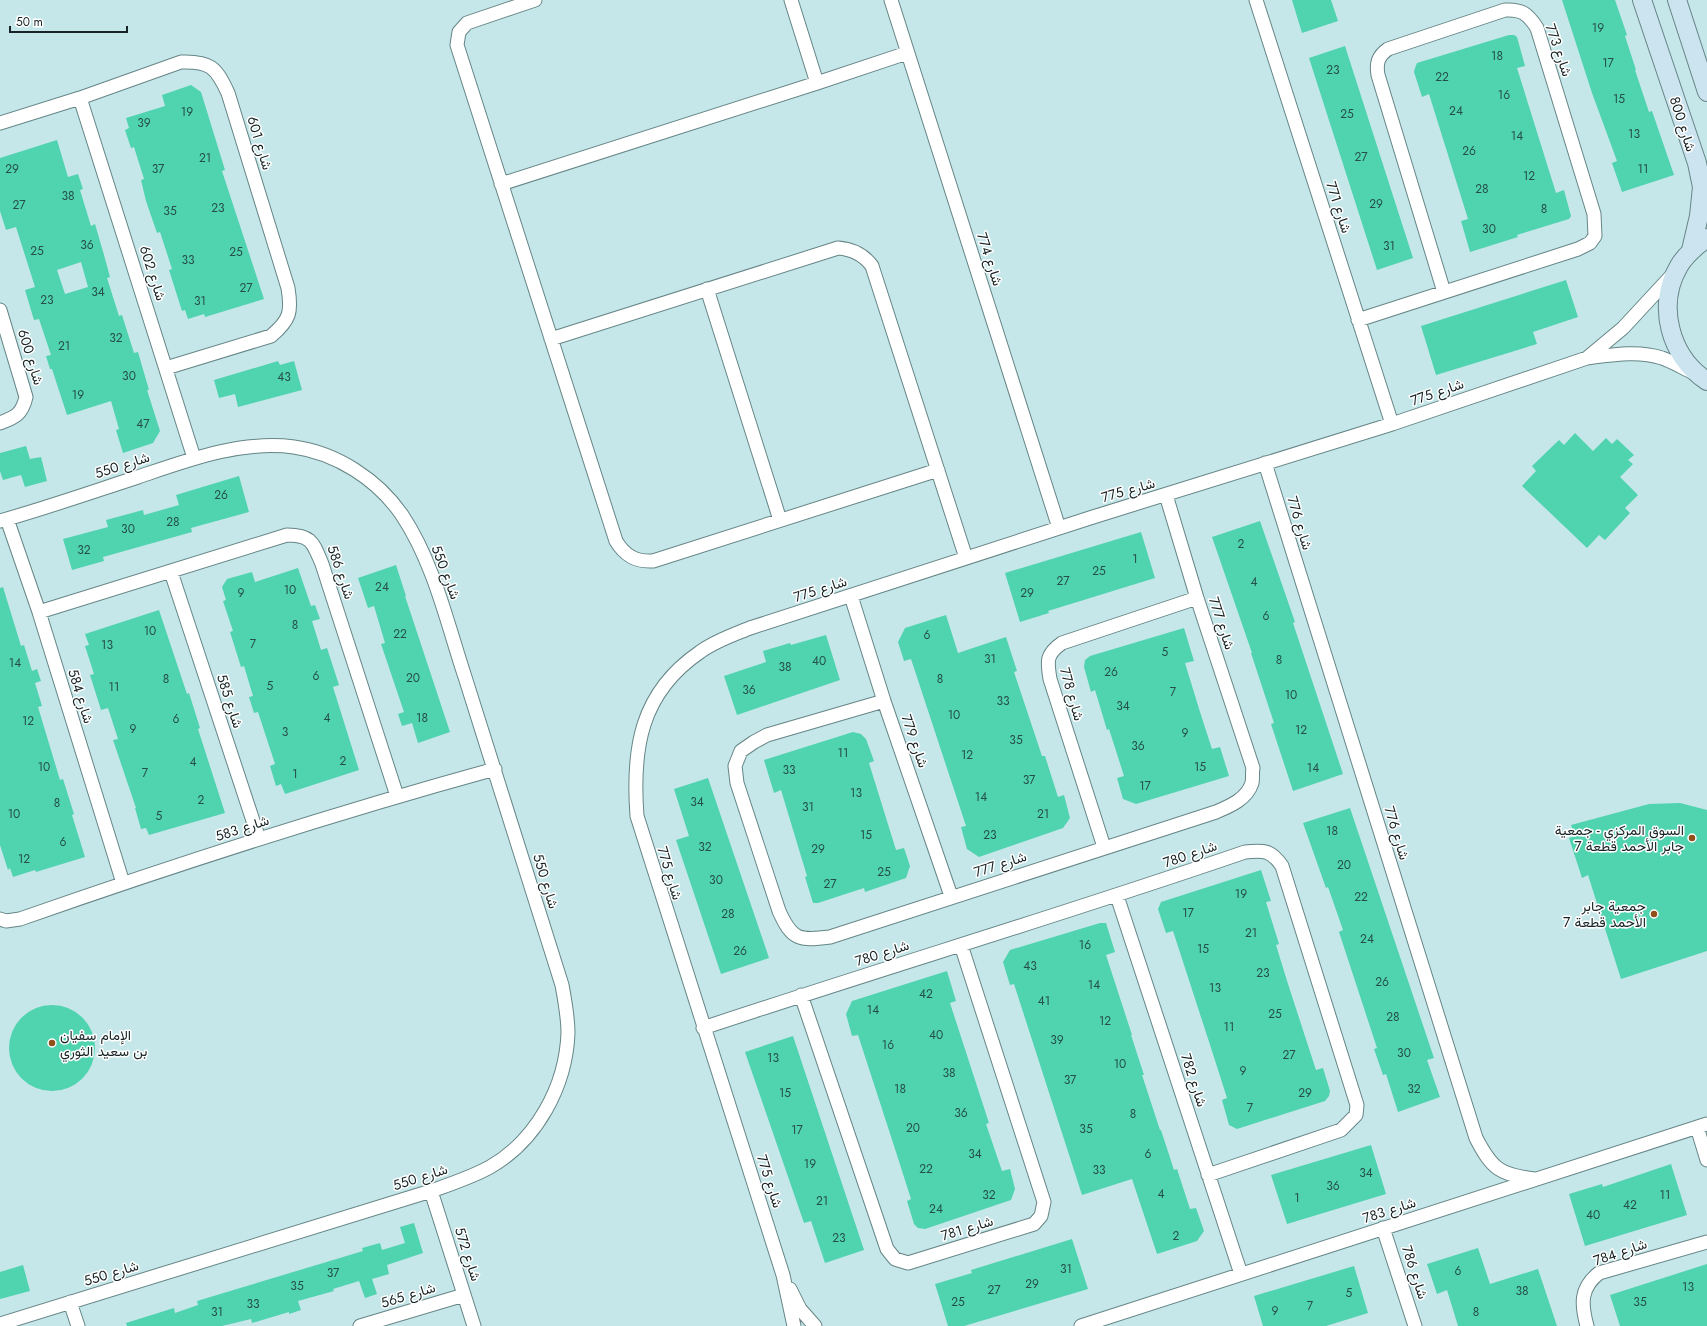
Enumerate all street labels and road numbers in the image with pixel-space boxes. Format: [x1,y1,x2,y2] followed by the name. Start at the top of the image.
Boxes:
[1540,21,1577,79] street label: شارع 773
[1664,94,1701,154] street label: شارع 800
[241,114,278,173] street label: شارع 601
[1320,179,1357,236] street label: شارع 771
[971,230,1008,289] street label: شارع 774
[134,243,171,303] street label: شارع 602
[12,327,49,388] street label: شارع 600
[1408,374,1467,411] street label: شارع 775
[92,447,152,484] street label: شارع 550
[1099,473,1157,508] street label: شارع 775
[1281,494,1318,553] street label: شارع 776
[321,542,360,602] street label: شارع 586
[426,542,465,602] street label: شارع 550
[791,571,850,608] street label: شارع 775
[1203,594,1240,652] street label: شارع 777
[1054,665,1089,723] street label: شارع 778
[62,666,99,726] street label: شارع 584
[211,671,248,731] street label: شارع 585
[896,712,933,771] street label: شارع 779
[1378,804,1415,863] street label: شارع 776
[212,810,272,847] street label: شارع 583
[1160,835,1220,873] street label: شارع 780
[651,844,688,902] street label: شارع 775
[971,846,1029,883] street label: شارع 777
[527,851,564,911] street label: شارع 550
[852,935,912,972] street label: شارع 780
[1175,1051,1212,1110] street label: شارع 782
[751,1152,788,1211] street label: شارع 775
[390,1159,450,1196] street label: شارع 550
[1360,1192,1419,1229] street label: شارع 783
[938,1211,996,1246] street label: شارع 781
[449,1224,486,1284] street label: شارع 572
[1590,1234,1650,1271] street label: شارع 784
[1396,1243,1433,1302] street label: شارع 786
[81,1255,141,1292] street label: شارع 550
[378,1277,438,1314] street label: شارع 565

